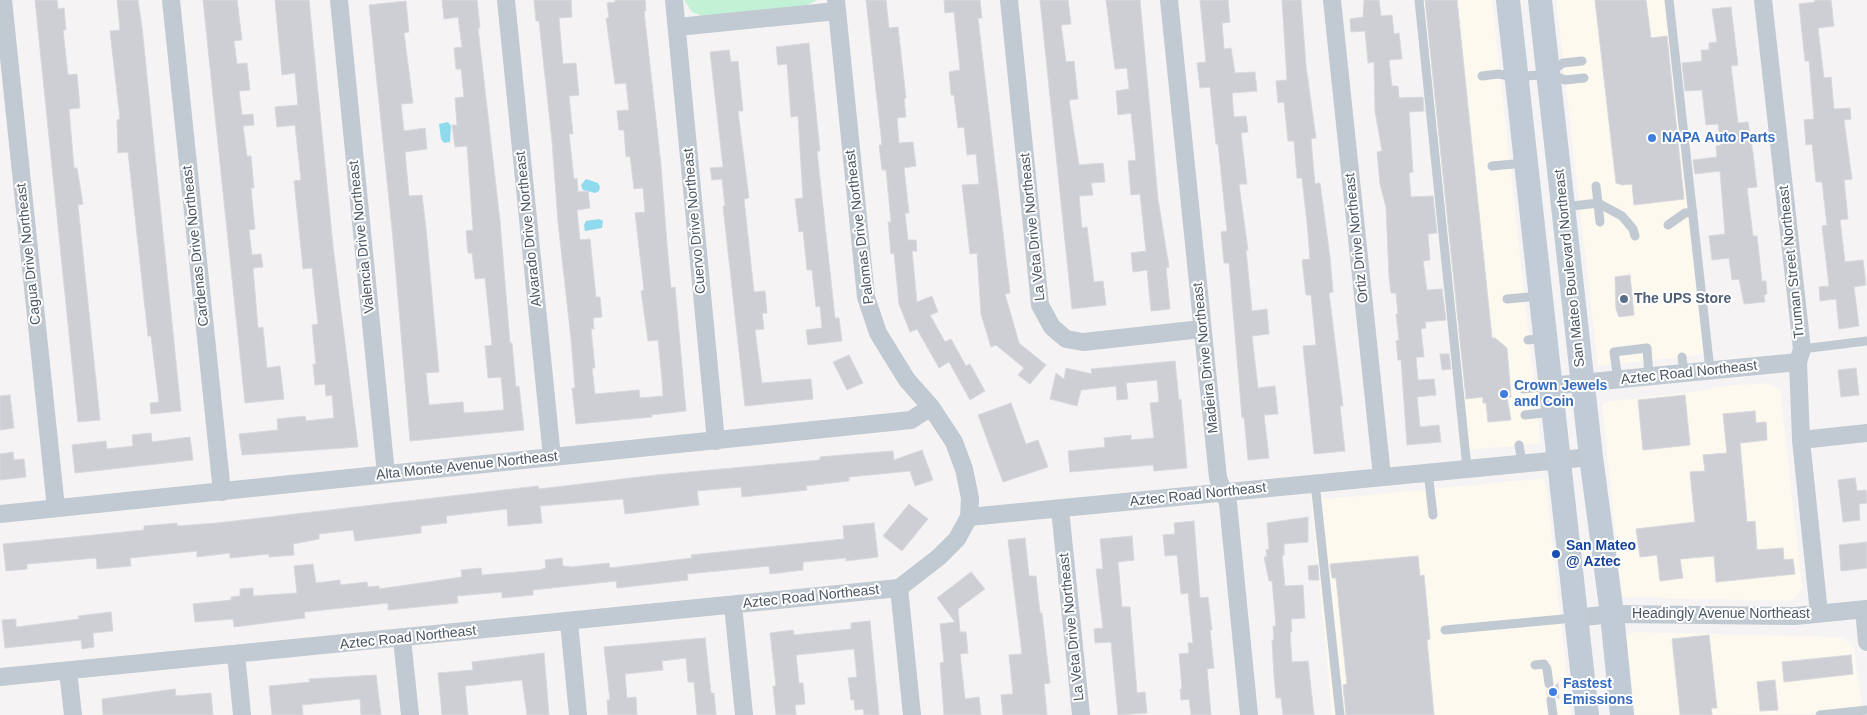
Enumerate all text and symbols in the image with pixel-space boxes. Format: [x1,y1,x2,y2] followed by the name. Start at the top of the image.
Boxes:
[1662,130,1775,146] place label: NAPA Auto Parts
[1646,132,1658,144] marker: NAPA Auto Parts
[680,147,710,295] street label: Cuervo Drive Northeast
[842,149,878,305] street label: Palomas Drive Northeast
[512,150,546,308] street label: Alvarado Drive Northeast
[1017,152,1049,302] street label: La Veta Drive Northeast
[346,160,378,314] street label: Valencia Drive Northeast
[179,165,213,327] street label: Cardenas Drive Northeast
[1551,168,1589,368] street label: San Mateo Boulevard Northeast
[1342,172,1372,304] street label: Ortiz Drive Northeast
[13,182,45,326] street label: Cagua Drive Northeast
[1776,185,1808,339] street label: Truman Street Northeast
[1190,282,1222,434] street label: Madeira Drive Northeast
[1634,291,1731,307] place label: The UPS Store
[1618,293,1630,305] marker: The UPS Store
[1620,357,1758,389] street label: Aztec Road Northeast
[1514,378,1607,411] place label: Crown Jewels and Coin
[1498,388,1510,400] marker: Crown Jewels and Coin
[375,448,559,484] street label: Alta Monte Avenue Northeast
[1129,479,1267,511] street label: Aztec Road Northeast
[1566,538,1636,570] place label: San Mateo @ Aztec
[1550,548,1562,560] marker: San Mateo @ Aztec
[1056,552,1088,702] street label: La Veta Drive Northeast
[742,581,880,613] street label: Aztec Road Northeast
[1632,606,1810,622] street label: Headingly Avenue Northeast
[339,622,477,654] street label: Aztec Road Northeast
[1563,676,1633,709] place label: Fastest Emissions
[1547,686,1559,698] marker: Fastest Emissions

